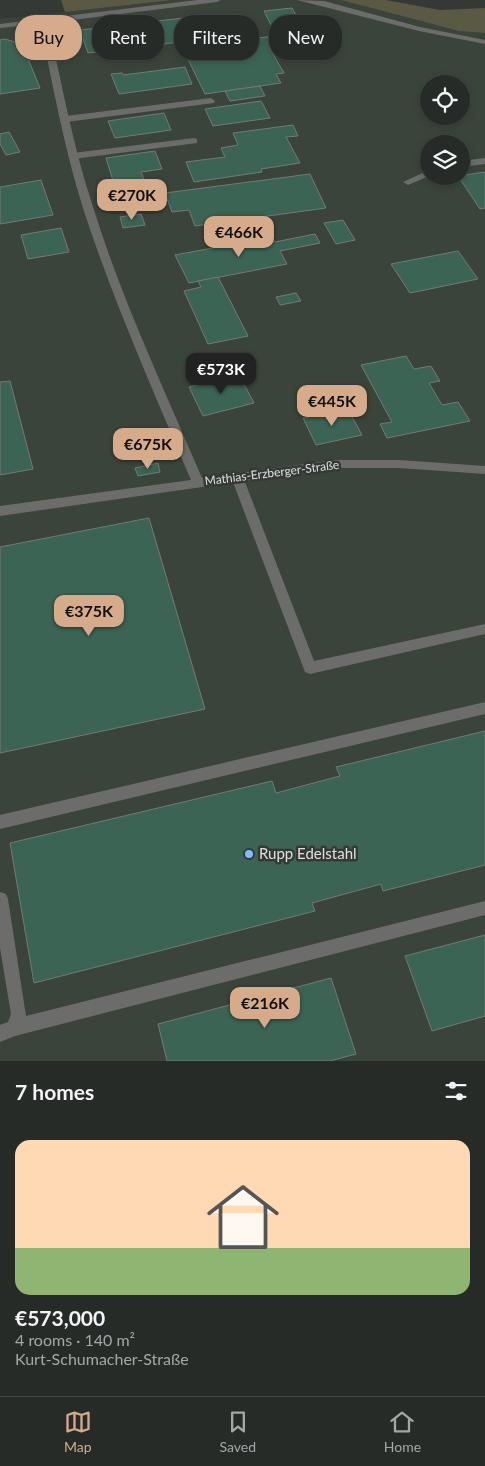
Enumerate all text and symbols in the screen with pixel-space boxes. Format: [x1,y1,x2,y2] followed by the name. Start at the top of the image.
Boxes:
[15,15,82,60] chip: Buy
[92,15,164,60] chip: Rent
[174,15,259,60] chip: Filters
[269,15,342,60] chip: New
[420,75,470,185] map controls
[420,75,470,125] button: locate
[420,135,470,185] button: layers
[97,178,167,221] pin: €270K
[108,185,156,204] text: €270K
[204,216,274,258] pin: €466K
[215,222,263,241] text: €466K
[186,352,256,395] pin: €573K
[197,359,245,378] text: €573K
[297,384,367,427] pin: €445K
[308,391,356,410] text: €445K
[113,428,183,470] pin: €675K
[124,434,172,453] text: €675K
[204,457,340,488] street label: Mathias-Erzberger-Straße
[54,594,124,637] pin: €375K
[65,601,113,620] text: €375K
[259,844,357,862] place label: Rupp Edelstahl
[243,848,255,860] marker: Rupp Edelstahl
[230,986,300,1029] pin: €216K
[241,993,289,1012] text: €216K
[442,1077,470,1105] icon: filters
[15,1079,94,1104] text: 7 homes
[198,1172,288,1262] icon: home
[15,1305,105,1330] text: €573,000
[15,1330,135,1349] text: 4 rooms · 140 m²
[15,1349,189,1368] text: Kurt-Schumacher-Straße
[64,1408,92,1455] tab: Map
[220,1408,256,1455] tab: Saved
[384,1408,421,1455] tab: Home

